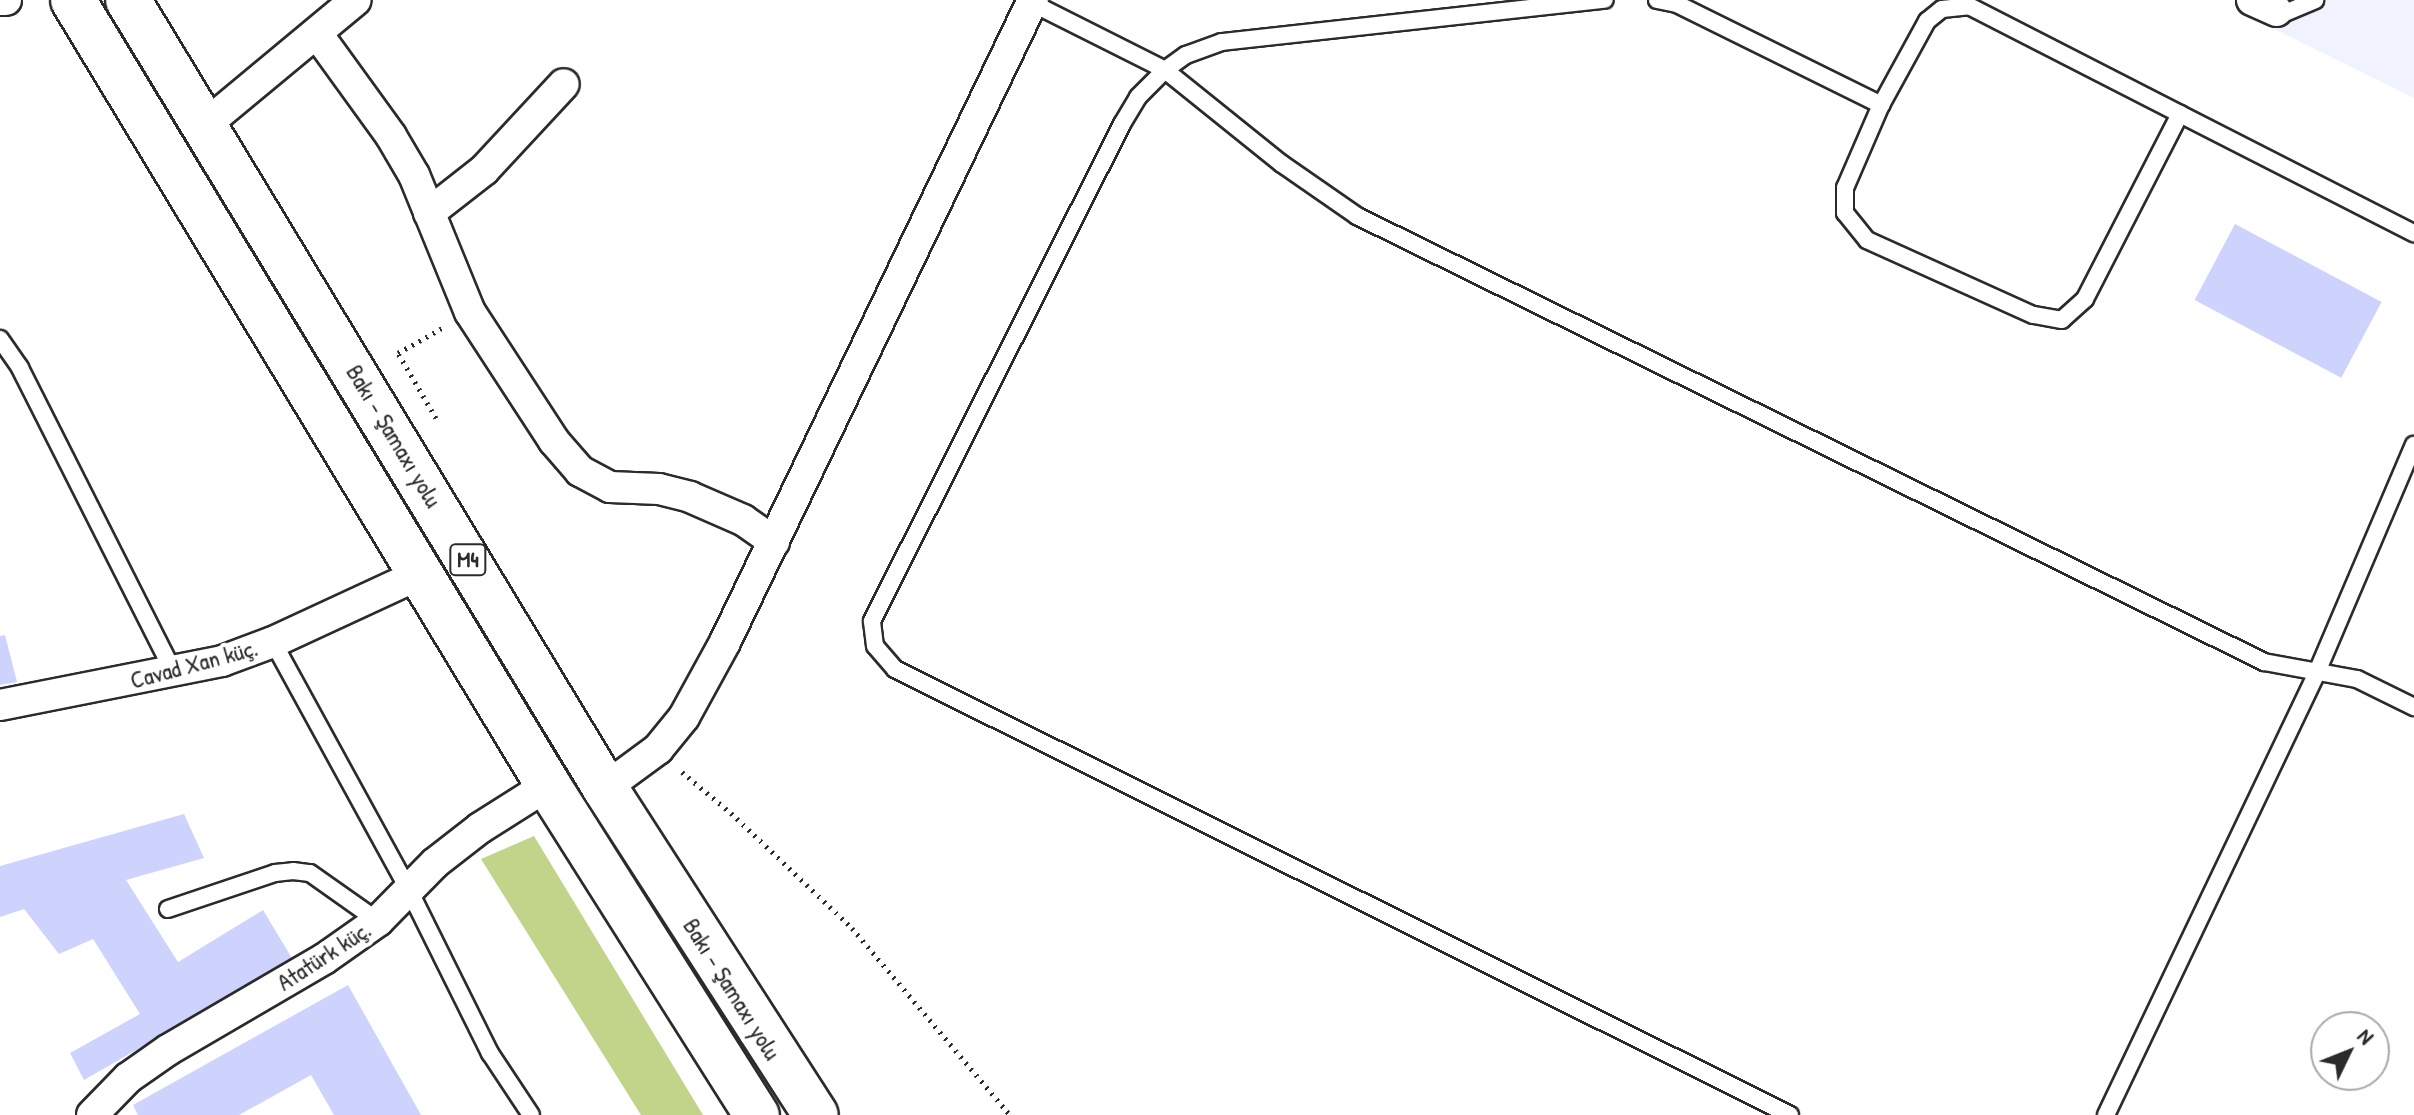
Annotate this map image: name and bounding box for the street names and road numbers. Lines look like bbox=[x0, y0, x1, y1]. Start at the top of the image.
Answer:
street label: Bakı - Şamaxı yolu bbox=[340, 359, 448, 513]
road number: M4 bbox=[448, 542, 488, 578]
street label: Cavad Xan küç. bbox=[127, 633, 261, 695]
street label: Bakı - Şamaxı yolu bbox=[677, 913, 787, 1065]
street label: Atatürk küç. bbox=[272, 915, 376, 997]

